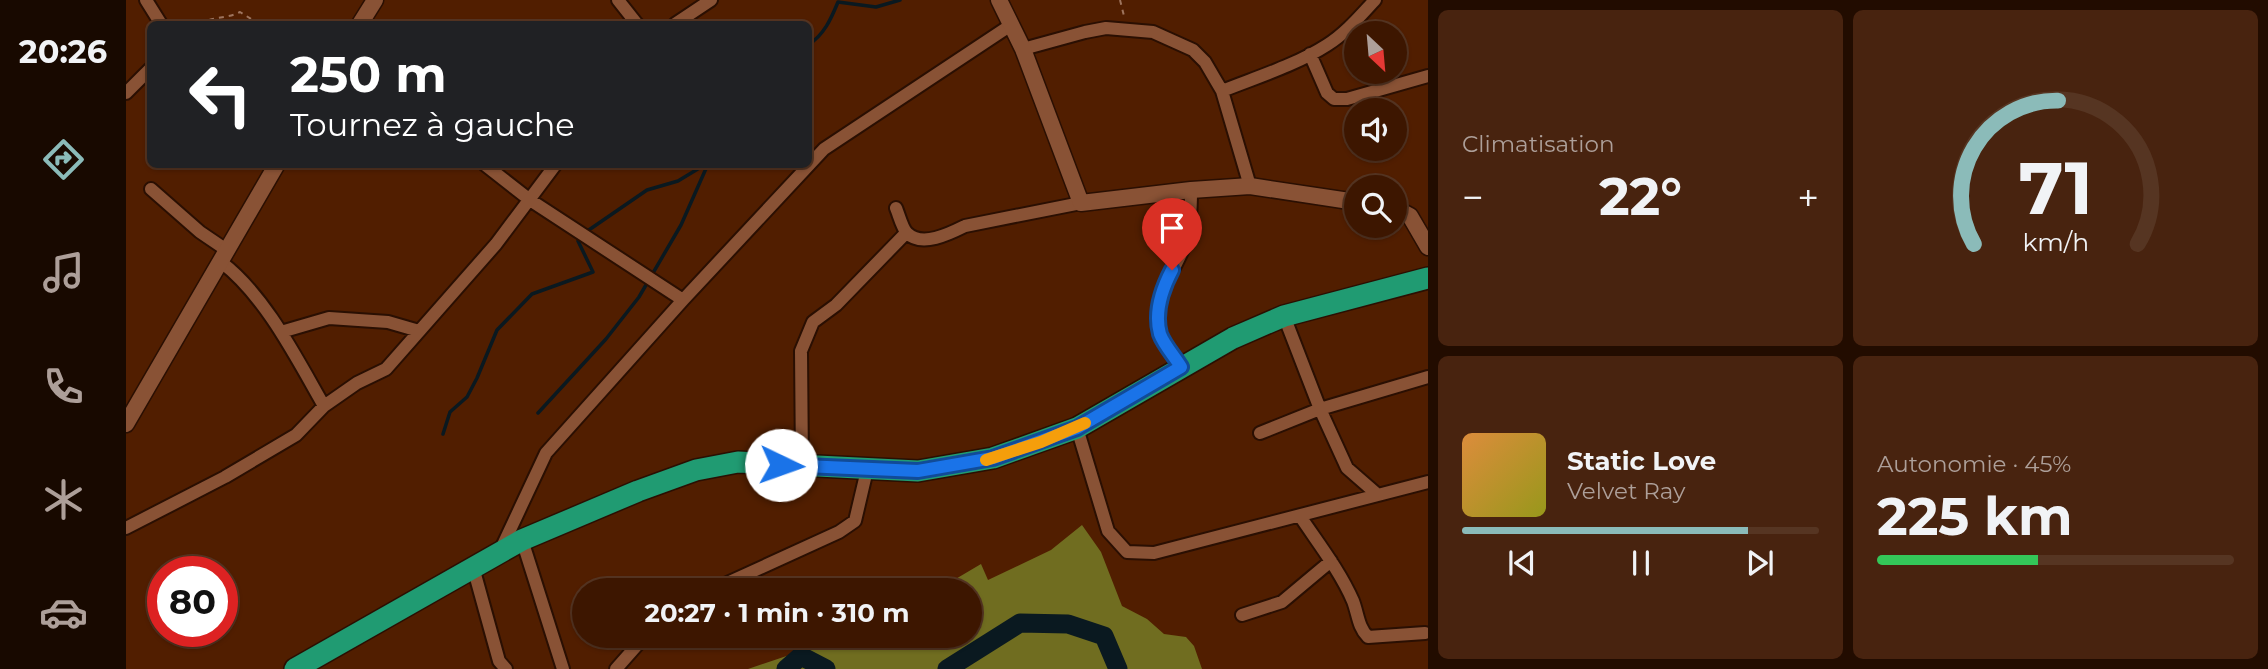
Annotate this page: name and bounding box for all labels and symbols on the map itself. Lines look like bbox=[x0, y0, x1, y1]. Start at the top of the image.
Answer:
north arrow bbox=[1344, 21, 1407, 84]
pin bbox=[1142, 198, 1202, 270]
position arrow bbox=[744, 428, 818, 502]
speed limit sign: 80 bbox=[147, 556, 238, 647]

